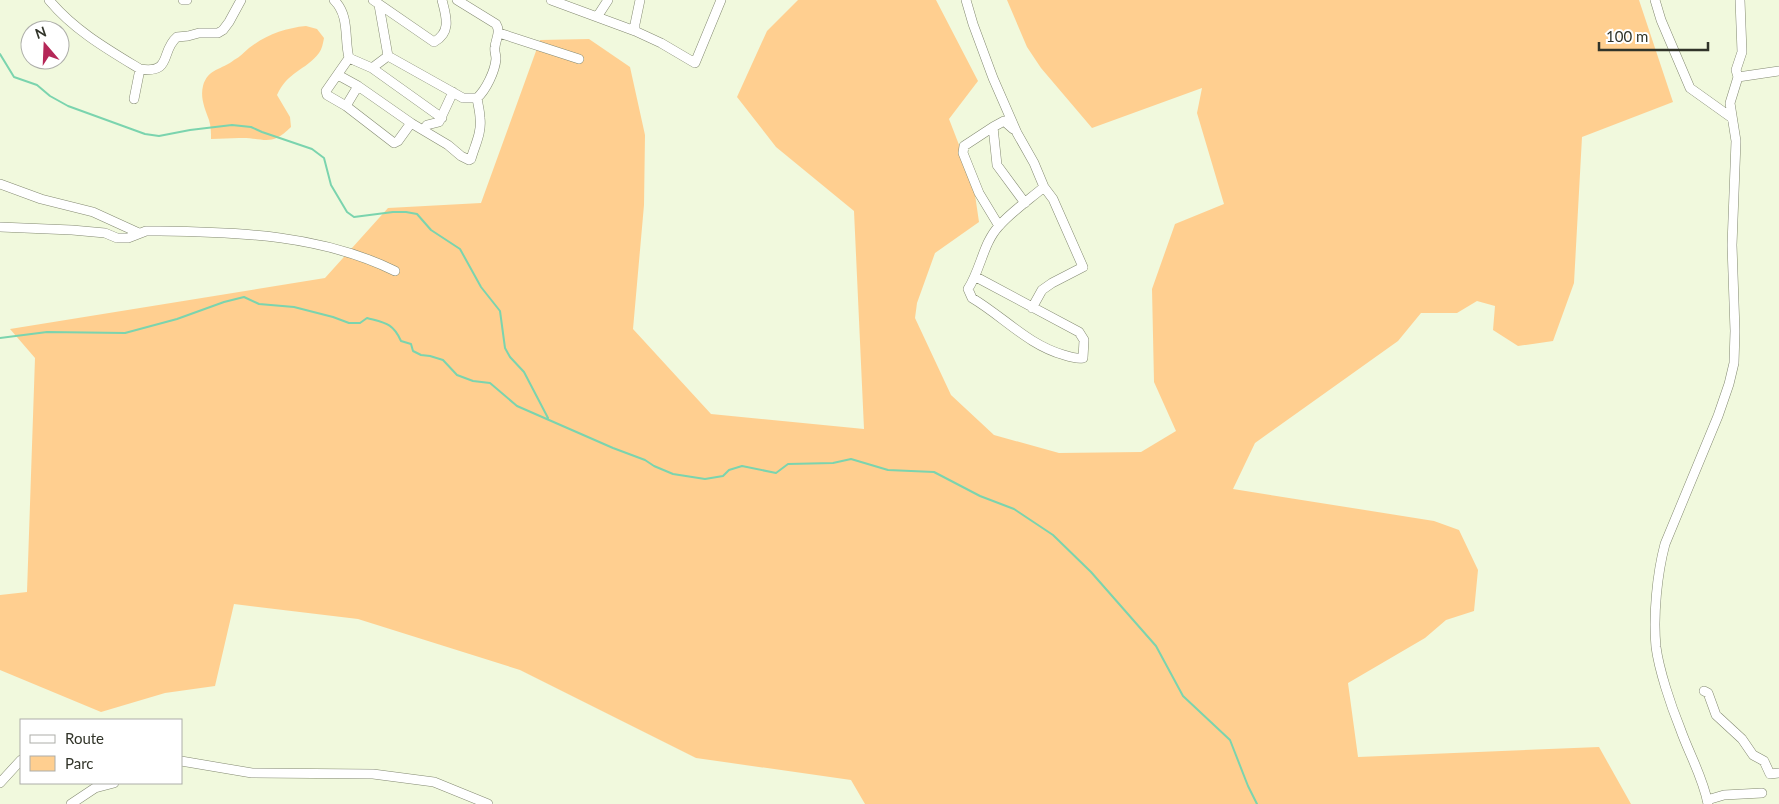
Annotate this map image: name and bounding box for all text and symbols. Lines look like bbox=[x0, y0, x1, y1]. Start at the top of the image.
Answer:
north arrow bbox=[20, 20, 70, 70]
scale bar bbox=[1599, 20, 1708, 52]
text: N bbox=[33, 22, 48, 42]
text: 100 m bbox=[1606, 27, 1648, 45]
legend bbox=[20, 719, 182, 784]
text: Route bbox=[65, 729, 104, 747]
text: Parc bbox=[65, 754, 94, 772]

